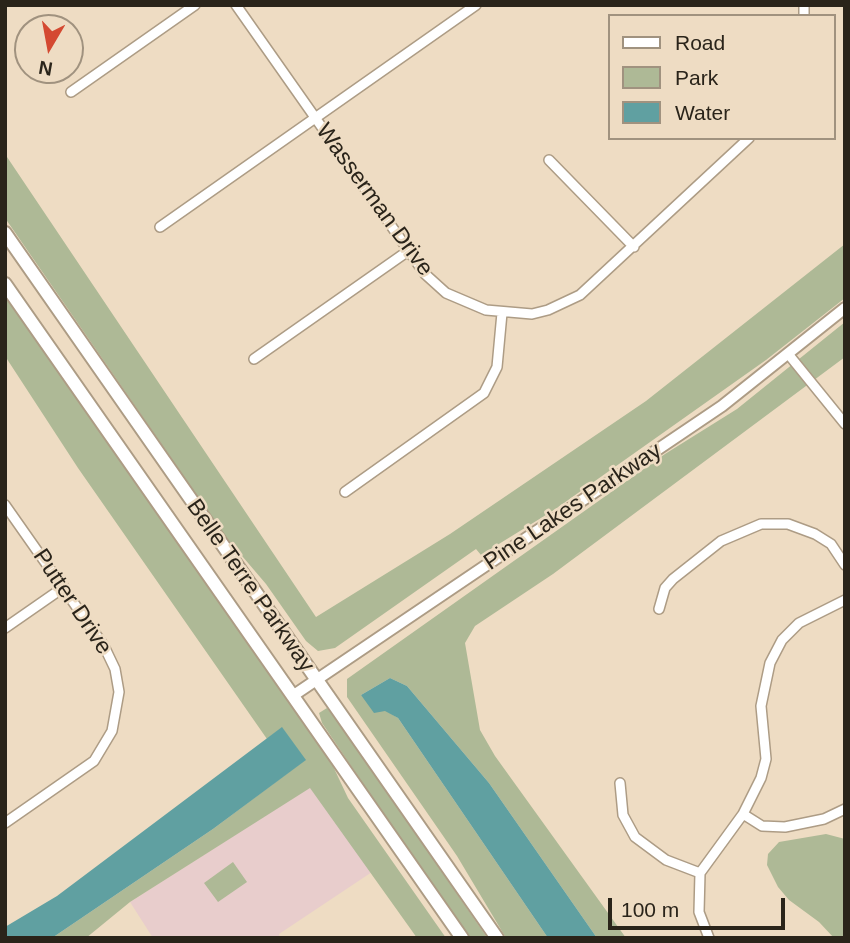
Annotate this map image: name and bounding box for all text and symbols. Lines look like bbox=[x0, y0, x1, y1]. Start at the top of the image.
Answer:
north arrow bbox=[14, 14, 84, 84]
legend bbox=[608, 14, 836, 140]
text: Road bbox=[675, 31, 725, 54]
text: N bbox=[37, 57, 54, 80]
text: Park bbox=[675, 66, 718, 89]
text: Water bbox=[675, 101, 730, 124]
street label: Wasserman Drive bbox=[309, 118, 439, 282]
street label: Pine Lakes Parkway bbox=[479, 437, 667, 577]
street label: Belle Terre Parkway bbox=[180, 494, 320, 678]
street label: Putter Drive bbox=[27, 544, 117, 660]
scale bar bbox=[612, 884, 789, 928]
text: 100 m bbox=[621, 898, 679, 921]

